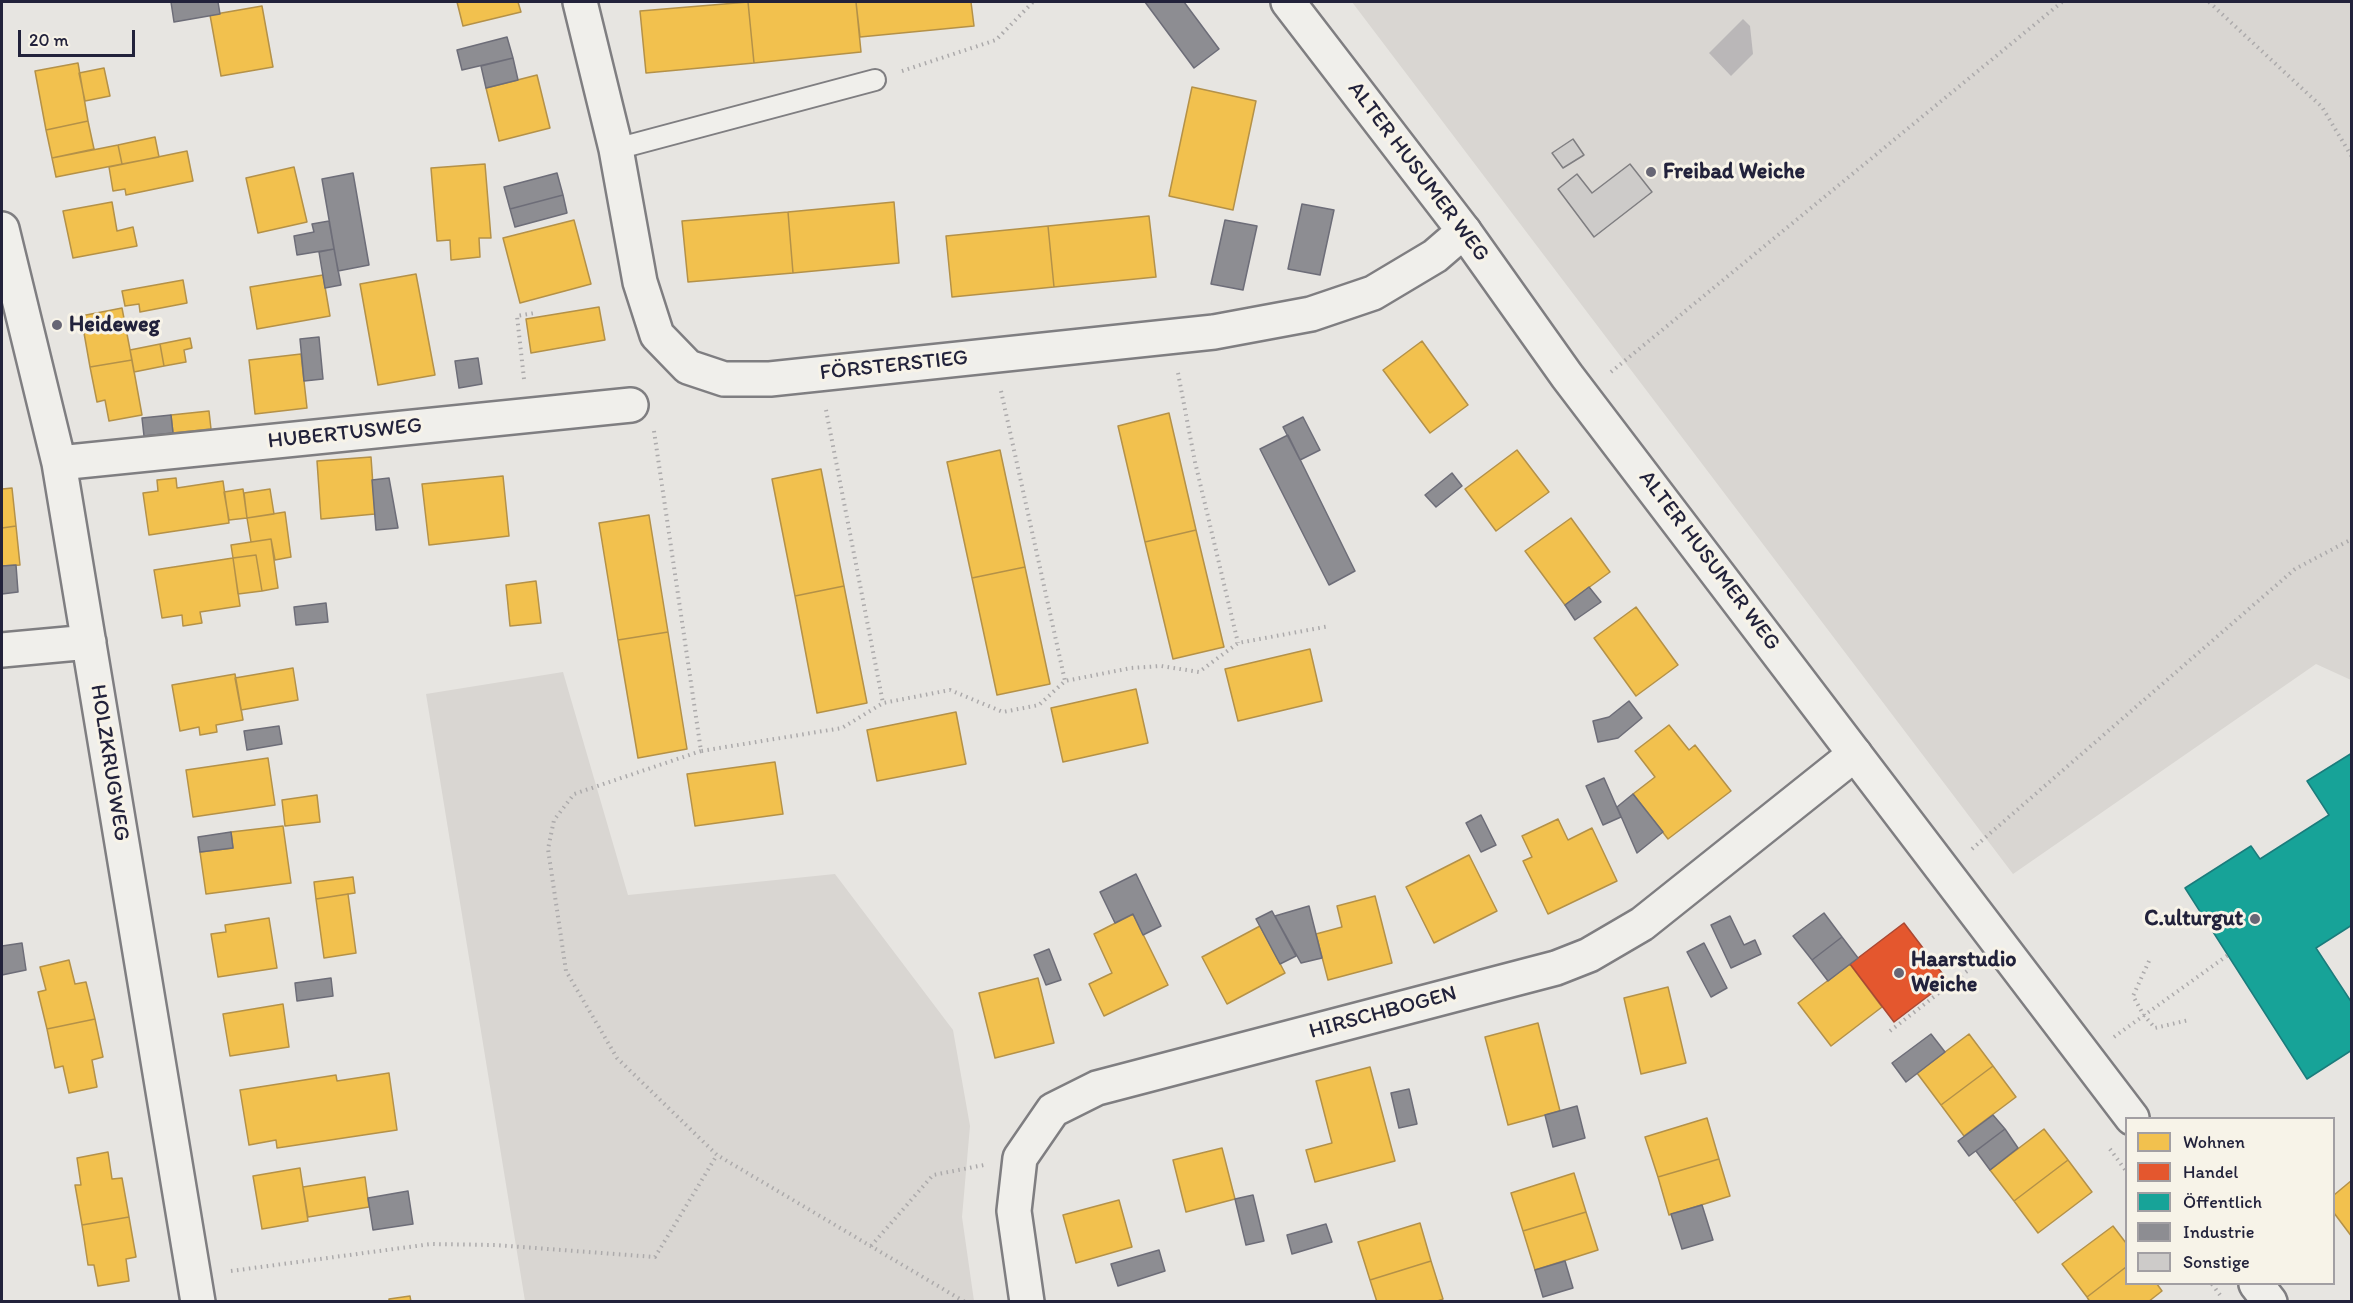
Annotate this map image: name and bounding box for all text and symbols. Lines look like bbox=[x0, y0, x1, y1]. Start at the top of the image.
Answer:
scale bar bbox=[21, 18, 138, 56]
text: 20 m bbox=[29, 29, 69, 51]
street label: ALTER HUSUMER WEG bbox=[1342, 77, 1494, 267]
place label: Freibad Weiche bbox=[1663, 159, 1805, 185]
marker: Freibad Weiche bbox=[1644, 165, 1658, 179]
place label: Heideweg bbox=[69, 312, 160, 338]
marker: Heideweg bbox=[50, 318, 64, 332]
street label: FÖRSTERSTIEG bbox=[819, 345, 969, 387]
street label: HUBERTUSWEG bbox=[267, 413, 423, 455]
street label: ALTER HUSUMER WEG bbox=[1633, 466, 1785, 656]
street label: HOLZKRUGWEG bbox=[84, 683, 134, 843]
place label: C.ulturgut bbox=[2144, 906, 2243, 932]
marker: C.ulturgut bbox=[2248, 912, 2262, 926]
place label: Haarstudio Weiche bbox=[1911, 947, 2016, 998]
marker: Haarstudio Weiche bbox=[1892, 966, 1906, 980]
street label: HIRSCHBOGEN bbox=[1307, 981, 1459, 1045]
legend bbox=[2125, 1117, 2335, 1285]
text: Wohnen bbox=[2183, 1131, 2245, 1153]
text: Handel bbox=[2183, 1161, 2238, 1183]
text: Öffentlich bbox=[2183, 1191, 2262, 1213]
text: Industrie bbox=[2183, 1221, 2254, 1243]
text: Sonstige bbox=[2183, 1251, 2250, 1273]

